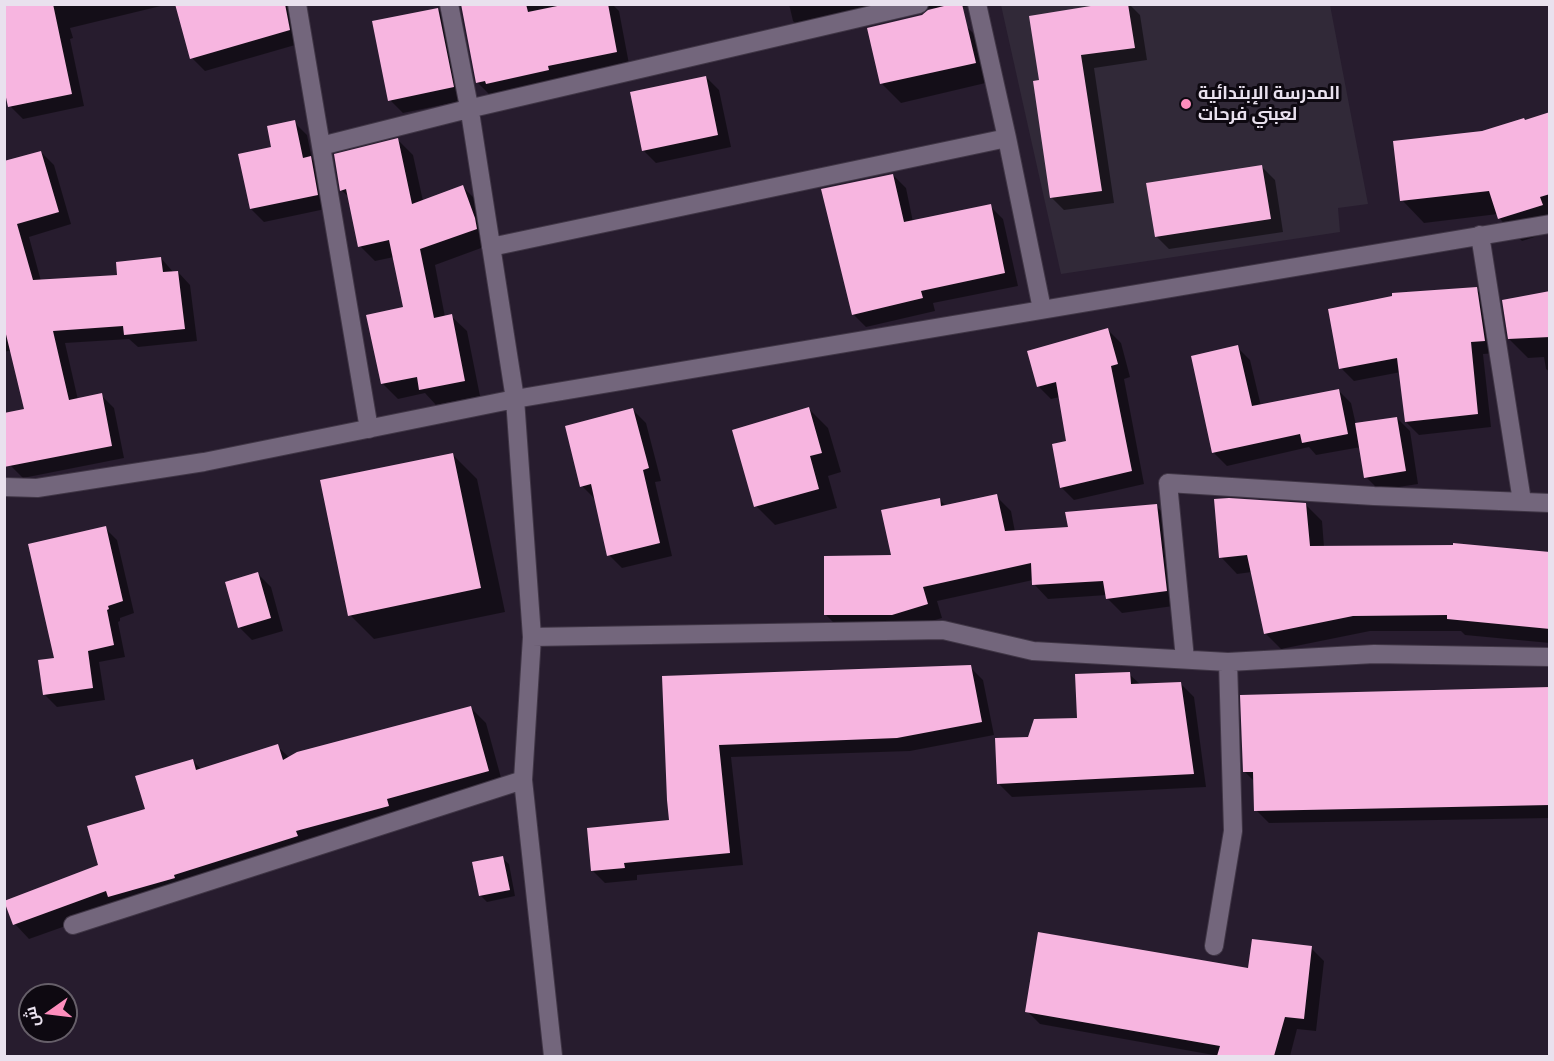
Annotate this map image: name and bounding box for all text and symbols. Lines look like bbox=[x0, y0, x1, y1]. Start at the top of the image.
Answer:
place label: المدرسة الإبتدائية لعبني فرحات bbox=[1198, 83, 1340, 125]
marker: المدرسة الإبتدائية لعبني فرحات bbox=[1179, 97, 1193, 111]
north arrow bbox=[18, 983, 78, 1043]
text: ش bbox=[20, 1005, 44, 1029]

